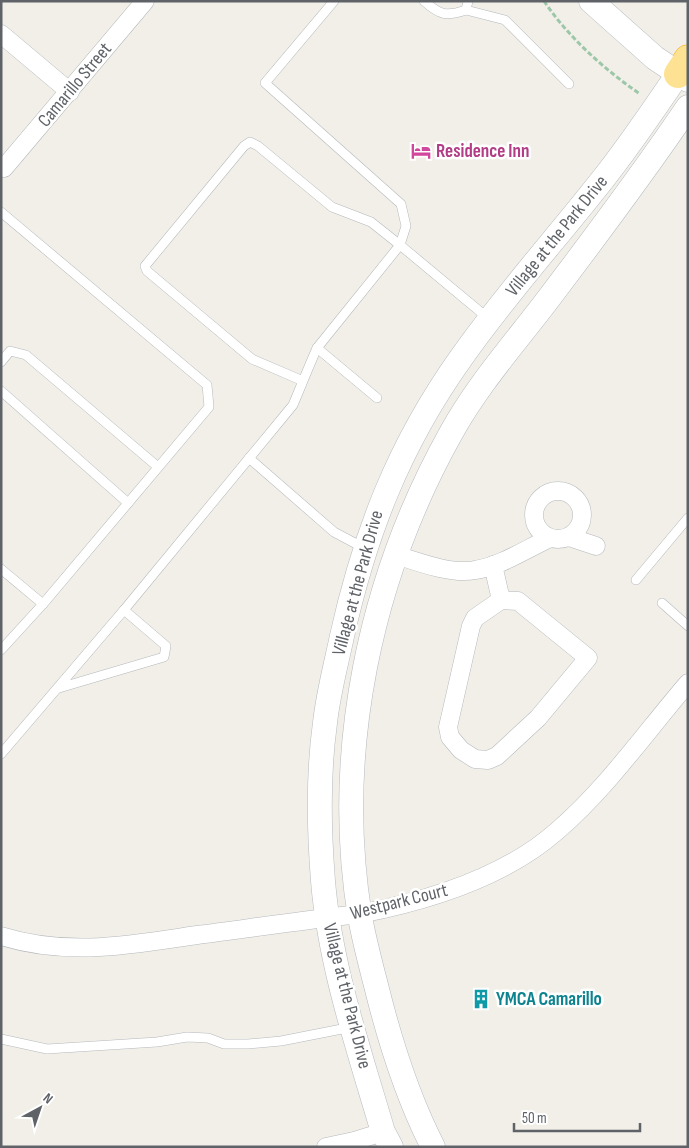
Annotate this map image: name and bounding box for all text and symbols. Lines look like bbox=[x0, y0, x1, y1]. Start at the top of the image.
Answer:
street label: Camarillo Street bbox=[33, 38, 117, 132]
hotel icon: Residence Inn bbox=[410, 140, 432, 162]
place label: Residence Inn bbox=[436, 140, 529, 163]
street label: Village at the Park Drive bbox=[501, 171, 613, 301]
street label: Village at the Park Drive bbox=[328, 508, 388, 658]
street label: Westpark Court bbox=[348, 879, 450, 925]
street label: Village at the Park Drive bbox=[318, 921, 376, 1071]
building icon: YMCA Camarillo bbox=[470, 988, 492, 1010]
place label: YMCA Camarillo bbox=[496, 988, 602, 1011]
north arrow bbox=[15, 1083, 65, 1133]
text: N bbox=[40, 1090, 56, 1107]
scale bar bbox=[514, 1100, 640, 1132]
text: 50 m bbox=[522, 1109, 547, 1128]

